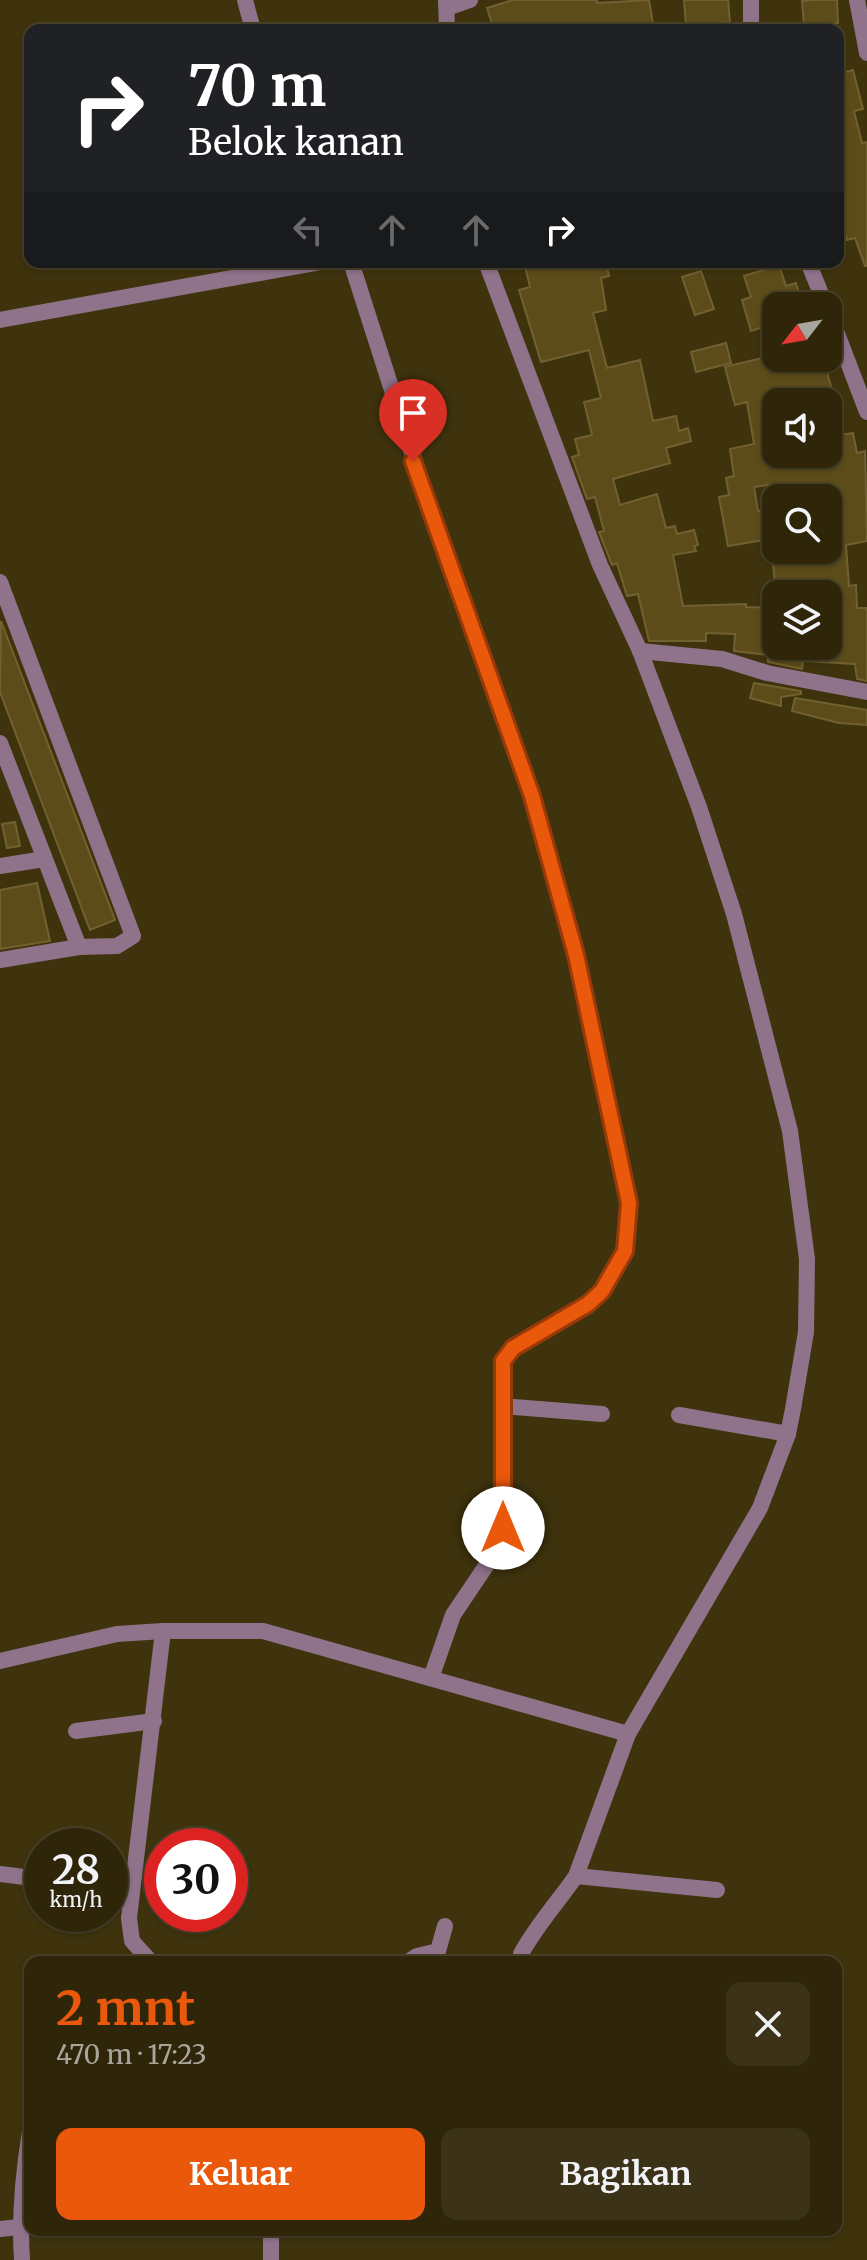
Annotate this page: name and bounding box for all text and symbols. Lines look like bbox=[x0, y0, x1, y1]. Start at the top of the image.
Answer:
text: 70 m bbox=[188, 51, 326, 121]
icon: right bbox=[56, 56, 160, 160]
text: Belok kanan bbox=[188, 120, 404, 165]
icon: left bbox=[286, 208, 330, 252]
icon: ahead bbox=[370, 208, 414, 252]
icon: ahead bbox=[454, 208, 498, 252]
icon: right bbox=[538, 208, 582, 252]
north arrow bbox=[762, 292, 842, 372]
map controls bbox=[762, 292, 842, 660]
pin bbox=[379, 379, 447, 461]
button: sound bbox=[762, 388, 842, 468]
icon: arrive bbox=[391, 391, 435, 435]
button: search bbox=[762, 484, 842, 564]
button: layers bbox=[762, 580, 842, 660]
position arrow bbox=[461, 1486, 545, 1570]
speed limit sign: 30 bbox=[144, 1828, 248, 1932]
text: 28 bbox=[52, 1845, 100, 1895]
text: km/h bbox=[50, 1887, 102, 1912]
text: 2 mnt bbox=[56, 1978, 195, 2038]
button: close bbox=[726, 1982, 810, 2066]
text: 470 m · 17:23 bbox=[56, 2038, 207, 2071]
button: Keluar bbox=[56, 2128, 425, 2220]
button: Bagikan bbox=[441, 2128, 810, 2220]

